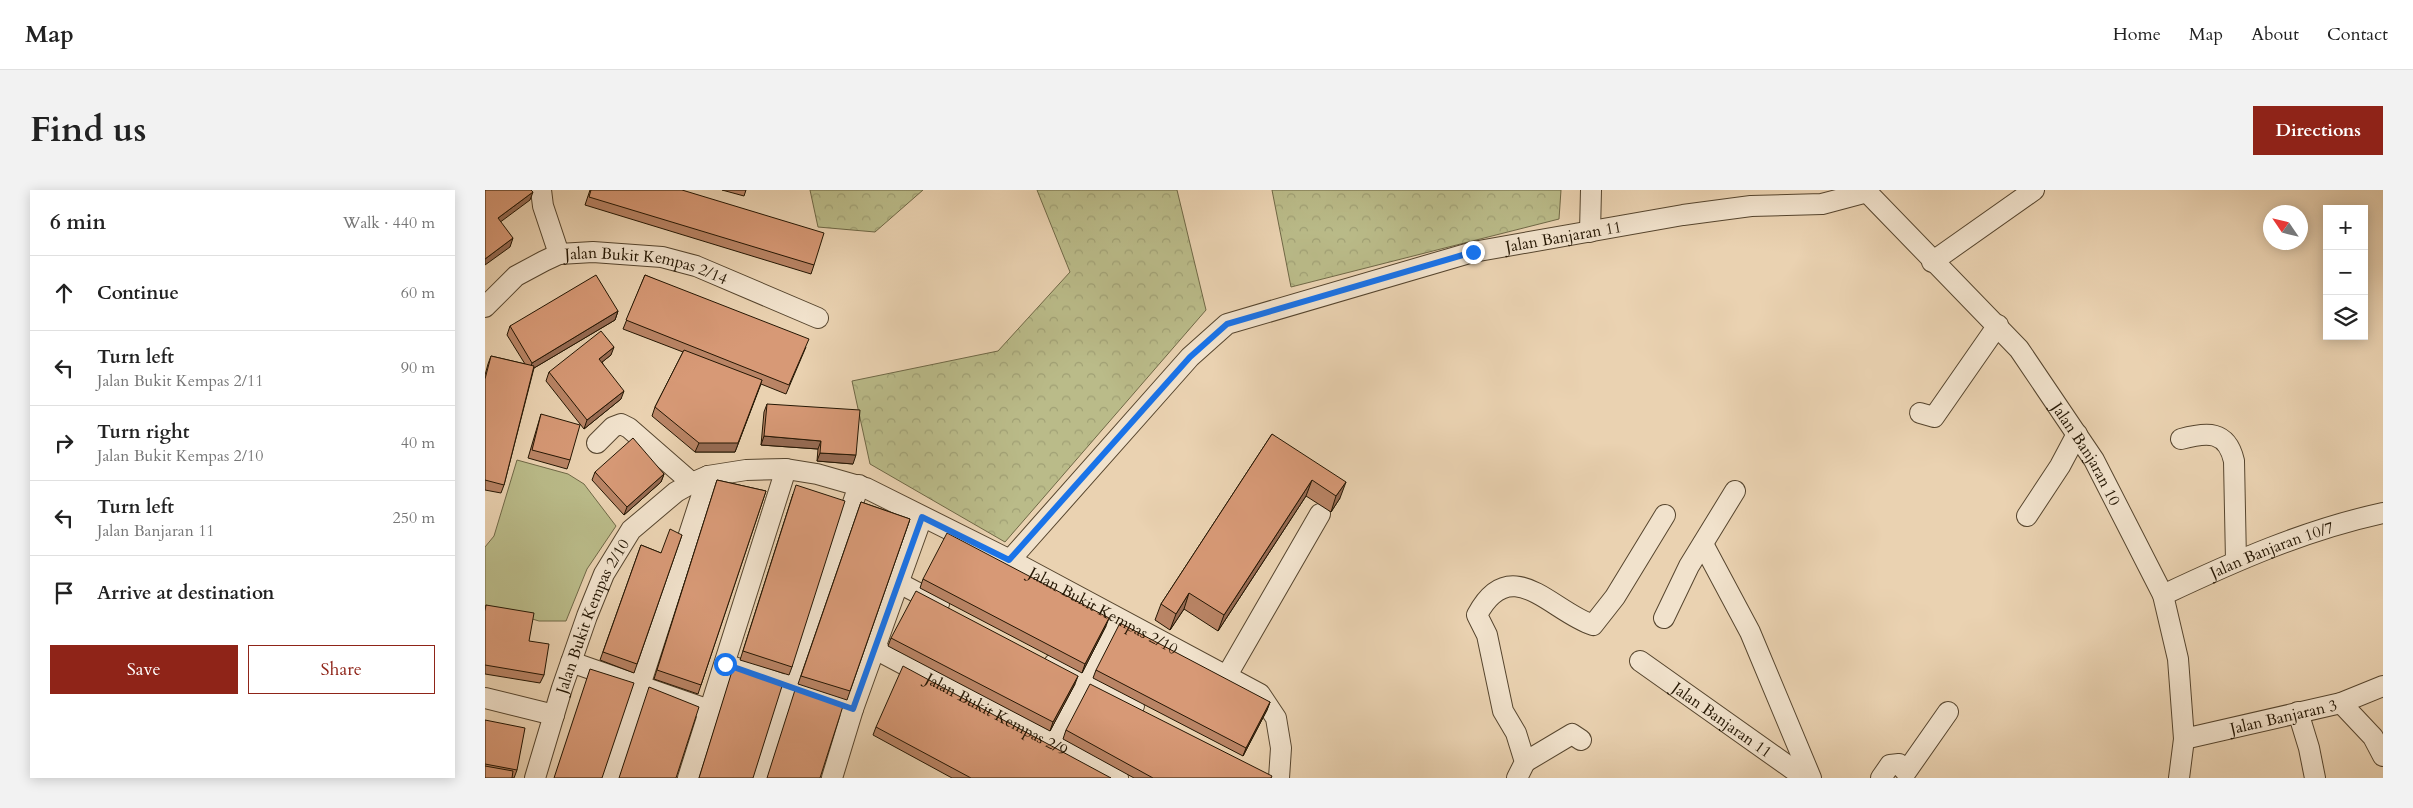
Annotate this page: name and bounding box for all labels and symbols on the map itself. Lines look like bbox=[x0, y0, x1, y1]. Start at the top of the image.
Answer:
north arrow bbox=[2263, 205, 2308, 250]
street label: Jalan Banjaran 11 bbox=[1502, 216, 1623, 258]
route end bbox=[1462, 241, 1485, 264]
street label: Jalan Bukit Kempas 2/14 bbox=[562, 242, 731, 290]
street label: Jalan Banjaran 10 bbox=[2045, 396, 2125, 510]
street label: Jalan Banjaran 10/7 bbox=[2205, 516, 2336, 585]
street label: Jalan Bukit Kempas 2/10 bbox=[550, 535, 635, 698]
street label: Jalan Bukit Kempas 2/10 bbox=[1023, 561, 1182, 660]
route start bbox=[714, 653, 737, 676]
street label: Jalan Bukit Kempas 2/9 bbox=[920, 667, 1071, 761]
street label: Jalan Banjaran 11 bbox=[1666, 676, 1776, 763]
street label: Jalan Banjaran 3 bbox=[2226, 694, 2339, 741]

